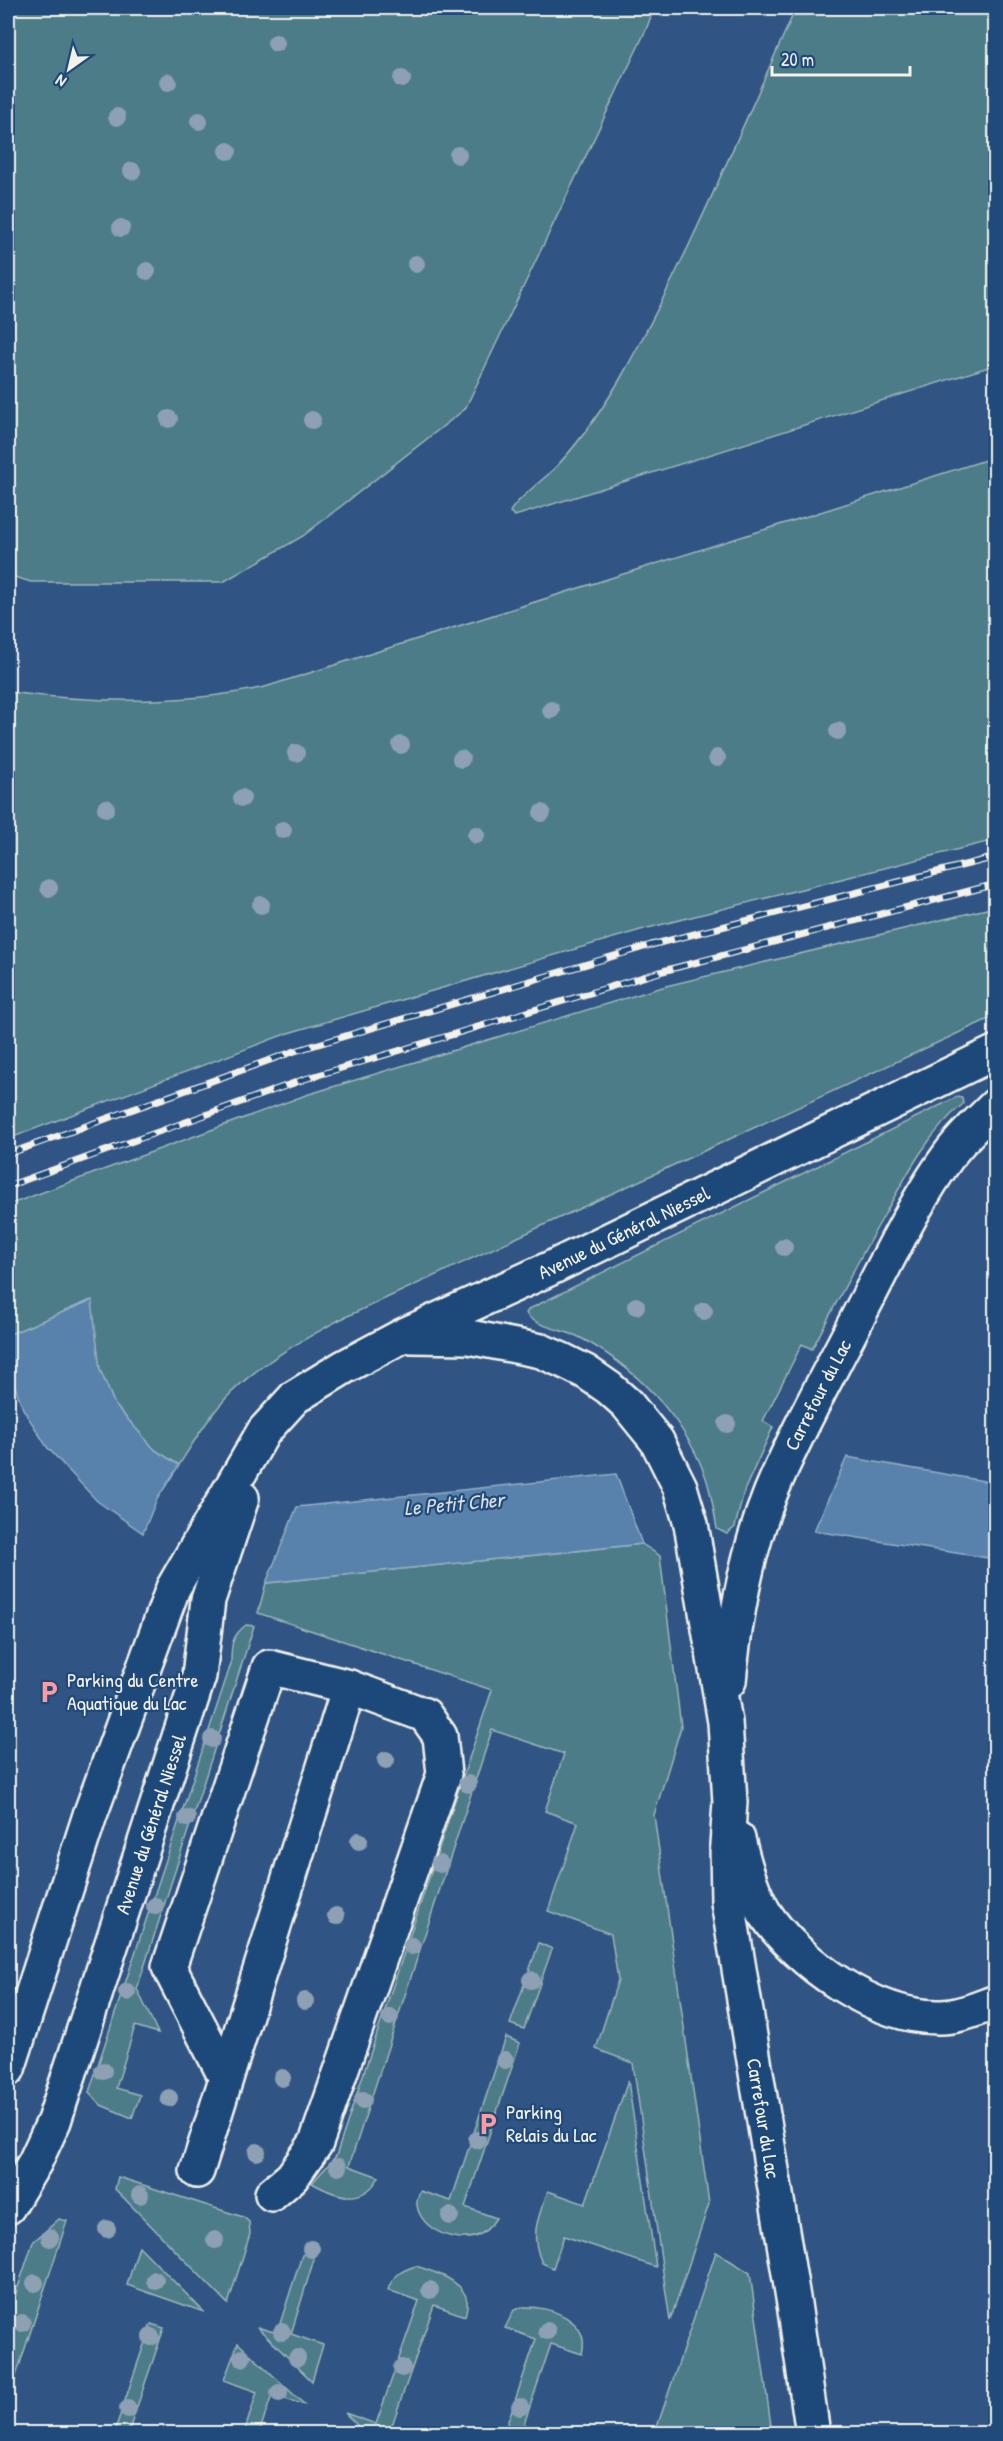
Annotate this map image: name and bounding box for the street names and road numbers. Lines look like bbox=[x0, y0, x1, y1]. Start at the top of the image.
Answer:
street label: Avenue du Général Niessel bbox=[533, 1179, 714, 1285]
street label: Carrefour du Lac bbox=[778, 1334, 857, 1455]
street label: Avenue du Général Niessel bbox=[108, 1730, 192, 1917]
street label: Carrefour du Lac bbox=[741, 2056, 787, 2180]

